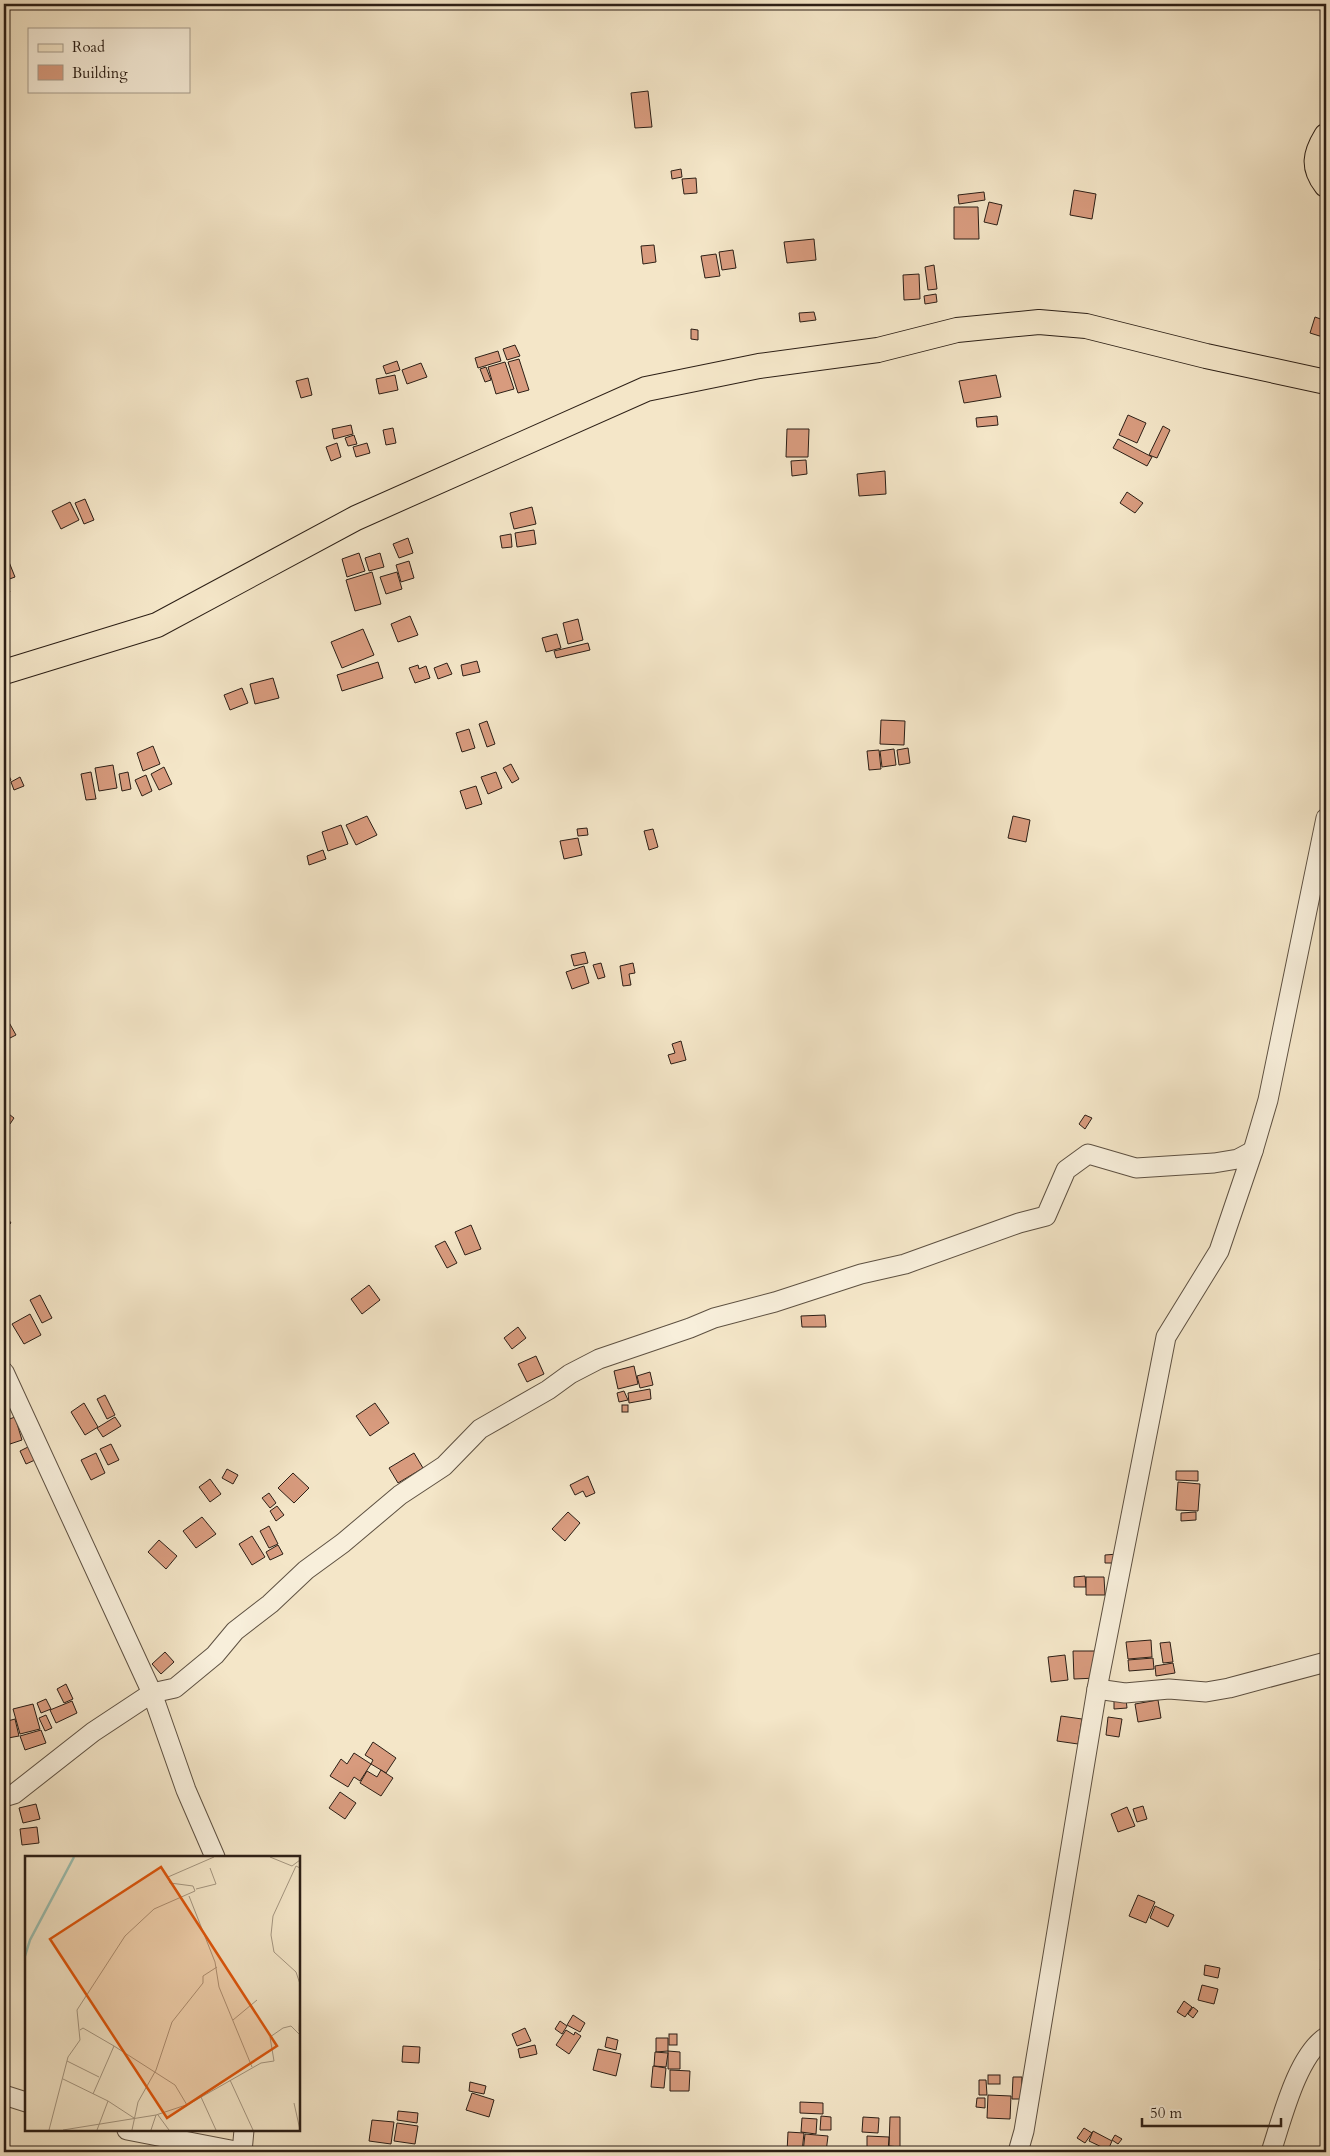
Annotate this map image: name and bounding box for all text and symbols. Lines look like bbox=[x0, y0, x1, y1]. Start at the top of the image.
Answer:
legend bbox=[28, 28, 190, 92]
text: Road bbox=[72, 37, 105, 57]
text: Building bbox=[72, 63, 128, 83]
inset map bbox=[25, 1856, 300, 2131]
scale bar bbox=[1142, 2096, 1281, 2128]
text: 50 m bbox=[1150, 2103, 1182, 2123]

